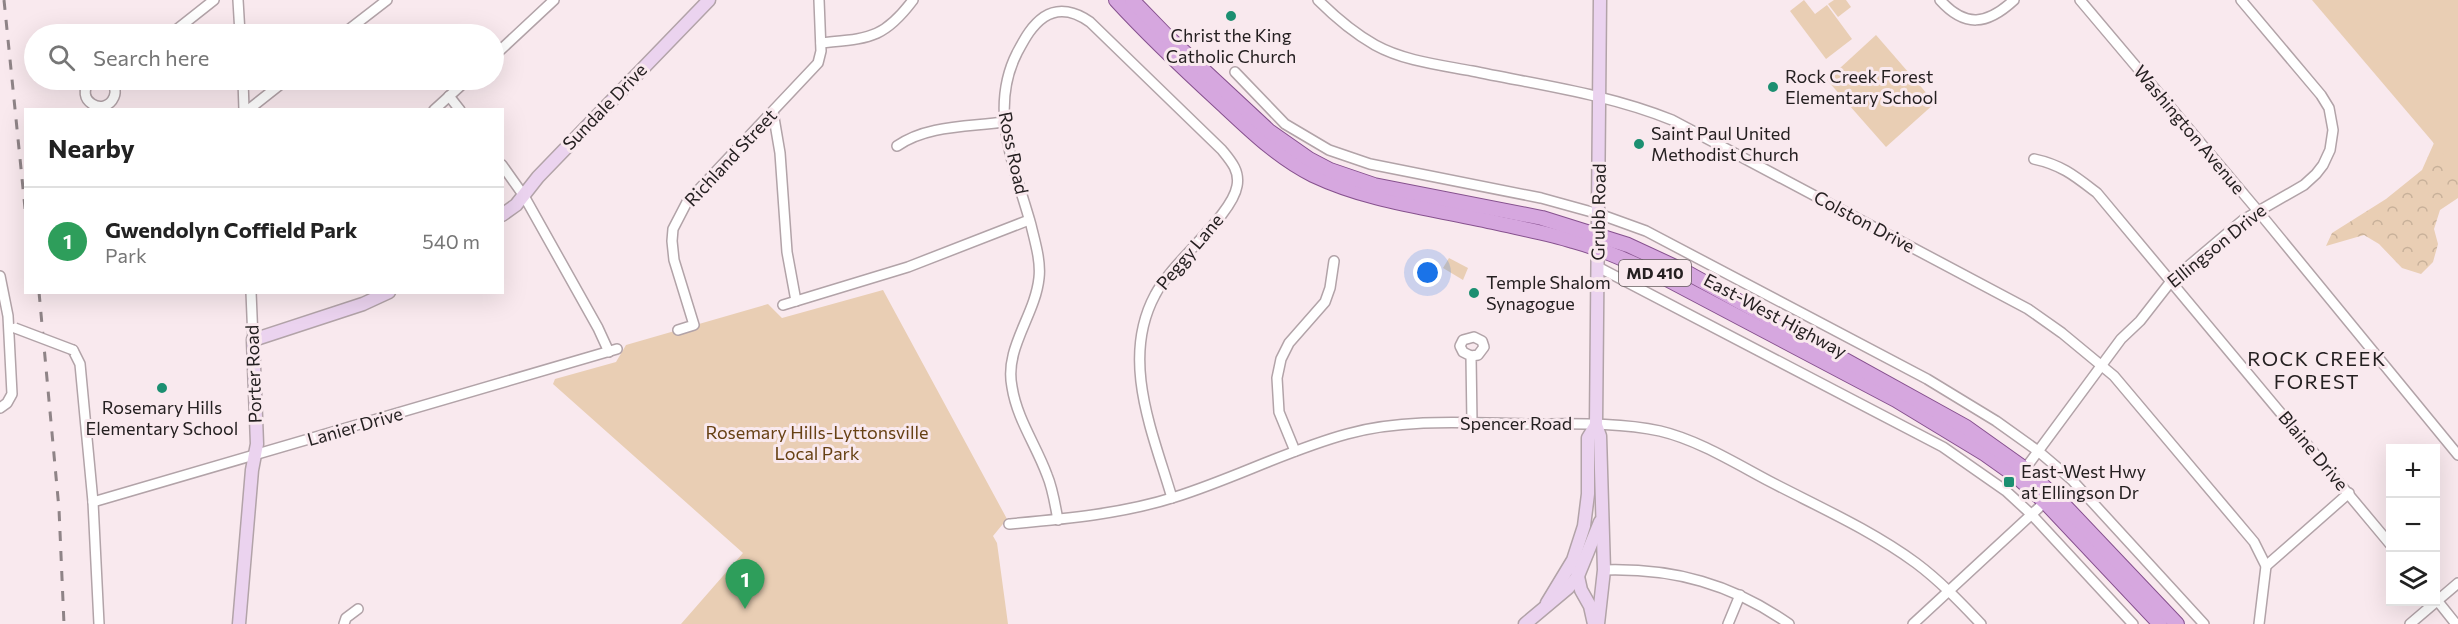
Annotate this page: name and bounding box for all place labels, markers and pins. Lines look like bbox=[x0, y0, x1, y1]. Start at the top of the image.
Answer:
marker: Christ the King Catholic Church bbox=[1224, 9, 1238, 23]
place label: Christ the King Catholic Church bbox=[1166, 24, 1296, 67]
place label: Rock Creek Forest Elementary School bbox=[1785, 65, 1938, 108]
marker: Rock Creek Forest Elementary School bbox=[1766, 80, 1780, 94]
place label: Saint Paul United Methodist Church bbox=[1651, 122, 1799, 165]
marker: Saint Paul United Methodist Church bbox=[1632, 137, 1646, 151]
place label: Temple Shalom Synagogue bbox=[1486, 271, 1611, 314]
marker: Temple Shalom Synagogue bbox=[1467, 286, 1481, 300]
marker: Rosemary Hills Elementary School bbox=[155, 381, 169, 395]
place label: Rosemary Hills Elementary School bbox=[86, 396, 238, 439]
place label: East-West Hwy at Ellingson Dr bbox=[2021, 460, 2146, 503]
marker: East-West Hwy at Ellingson Dr bbox=[2002, 475, 2016, 489]
pin: 1 bbox=[726, 560, 764, 609]

